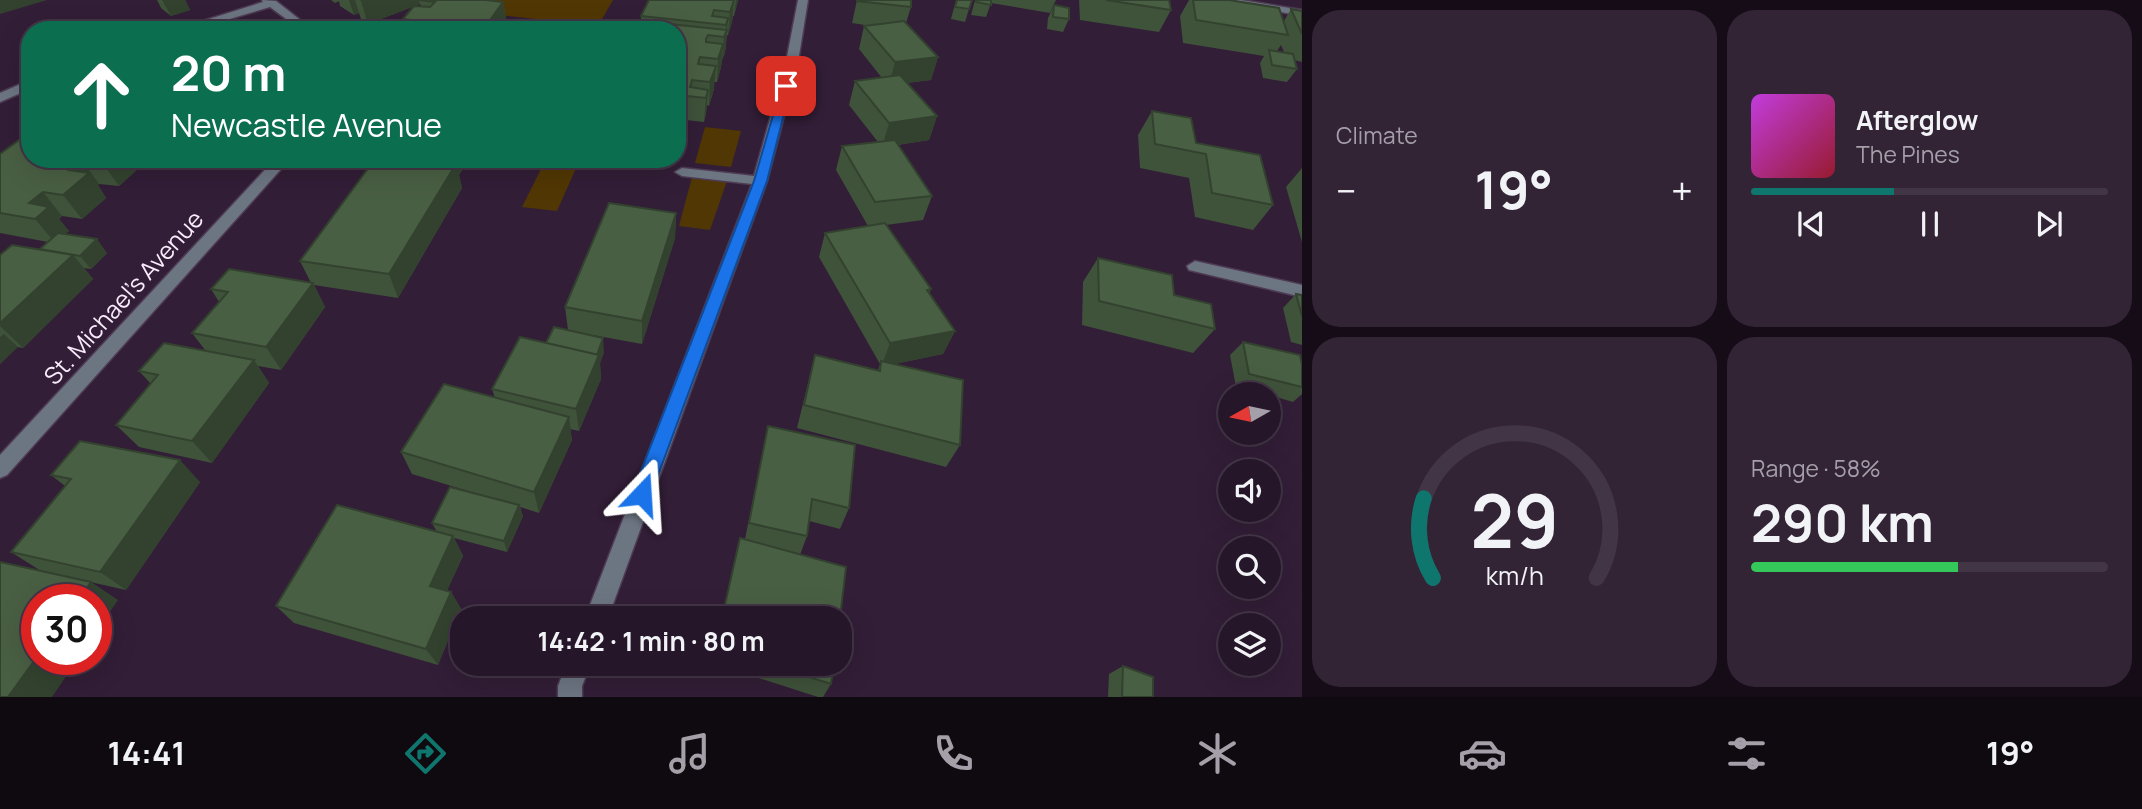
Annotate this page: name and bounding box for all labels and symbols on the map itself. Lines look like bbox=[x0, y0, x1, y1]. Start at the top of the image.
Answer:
pin bbox=[756, 56, 816, 116]
street label: St. Michael's Avenue bbox=[36, 203, 210, 391]
north arrow bbox=[1218, 382, 1281, 444]
position arrow bbox=[605, 457, 679, 531]
speed limit sign: 30 bbox=[21, 584, 112, 675]

